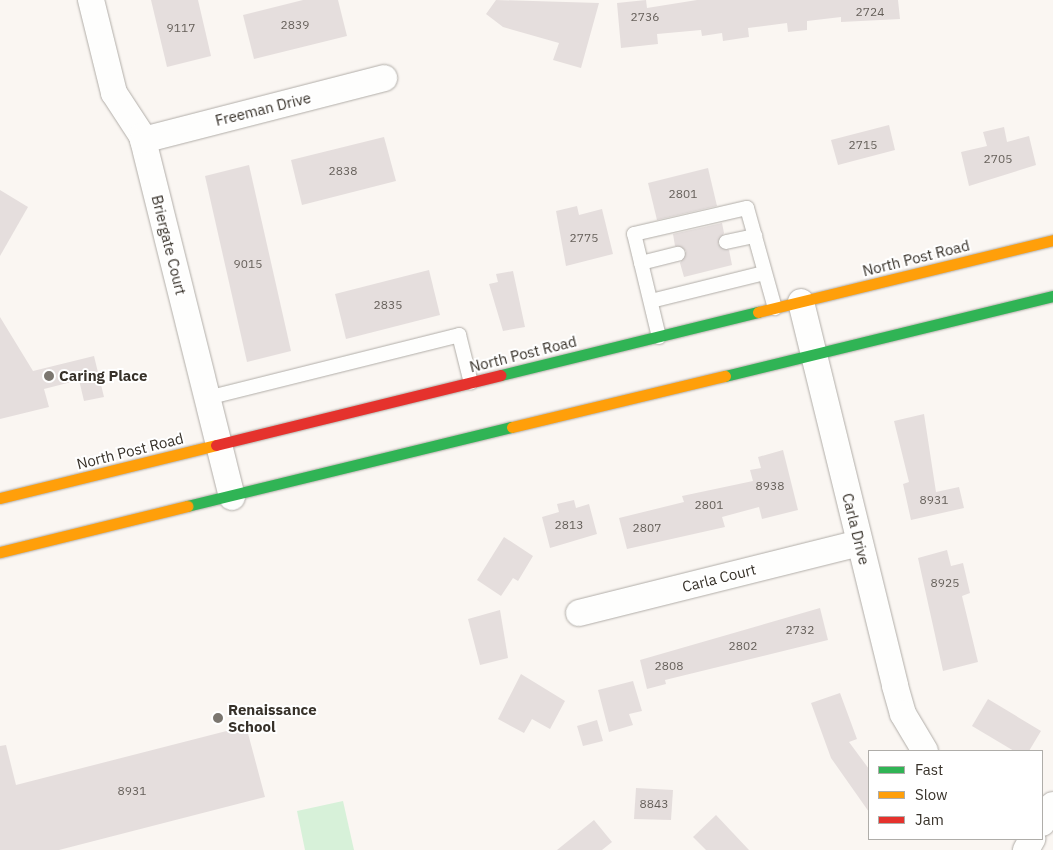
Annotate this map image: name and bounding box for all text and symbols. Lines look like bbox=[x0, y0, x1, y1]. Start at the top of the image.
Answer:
house number: 2724 bbox=[856, 5, 884, 19]
house number: 2736 bbox=[631, 10, 659, 24]
house number: 2839 bbox=[281, 18, 309, 32]
house number: 9117 bbox=[167, 21, 195, 35]
street label: Freeman Drive bbox=[213, 88, 313, 130]
house number: 2715 bbox=[849, 138, 877, 152]
house number: 2705 bbox=[984, 152, 1012, 166]
house number: 2838 bbox=[329, 164, 357, 178]
house number: 2801 bbox=[669, 187, 697, 201]
street label: Briergate Court bbox=[148, 193, 190, 297]
house number: 2775 bbox=[570, 231, 598, 245]
street label: North Post Road bbox=[861, 236, 971, 280]
house number: 9015 bbox=[234, 257, 262, 271]
house number: 2835 bbox=[374, 298, 402, 312]
street label: North Post Road bbox=[468, 332, 578, 376]
place label: Caring Place bbox=[59, 367, 147, 385]
marker: Caring Place bbox=[43, 370, 55, 382]
street label: North Post Road bbox=[75, 429, 185, 473]
house number: 8938 bbox=[756, 479, 784, 493]
street label: Carla Drive bbox=[838, 491, 874, 567]
house number: 8931 bbox=[920, 493, 948, 507]
house number: 2801 bbox=[695, 498, 723, 512]
house number: 2813 bbox=[555, 518, 583, 532]
house number: 2807 bbox=[633, 521, 661, 535]
street label: Carla Court bbox=[680, 560, 758, 596]
house number: 8925 bbox=[931, 576, 959, 590]
house number: 2732 bbox=[786, 623, 814, 637]
house number: 2802 bbox=[729, 639, 757, 653]
house number: 2808 bbox=[655, 659, 683, 673]
place label: Renaissance School bbox=[228, 700, 317, 735]
marker: Renaissance School bbox=[212, 712, 224, 724]
legend bbox=[868, 750, 1043, 840]
text: Fast bbox=[915, 760, 943, 779]
house number: 8931 bbox=[118, 784, 146, 798]
text: Slow bbox=[915, 785, 948, 804]
house number: 8843 bbox=[640, 797, 668, 811]
text: Jam bbox=[915, 810, 944, 829]

